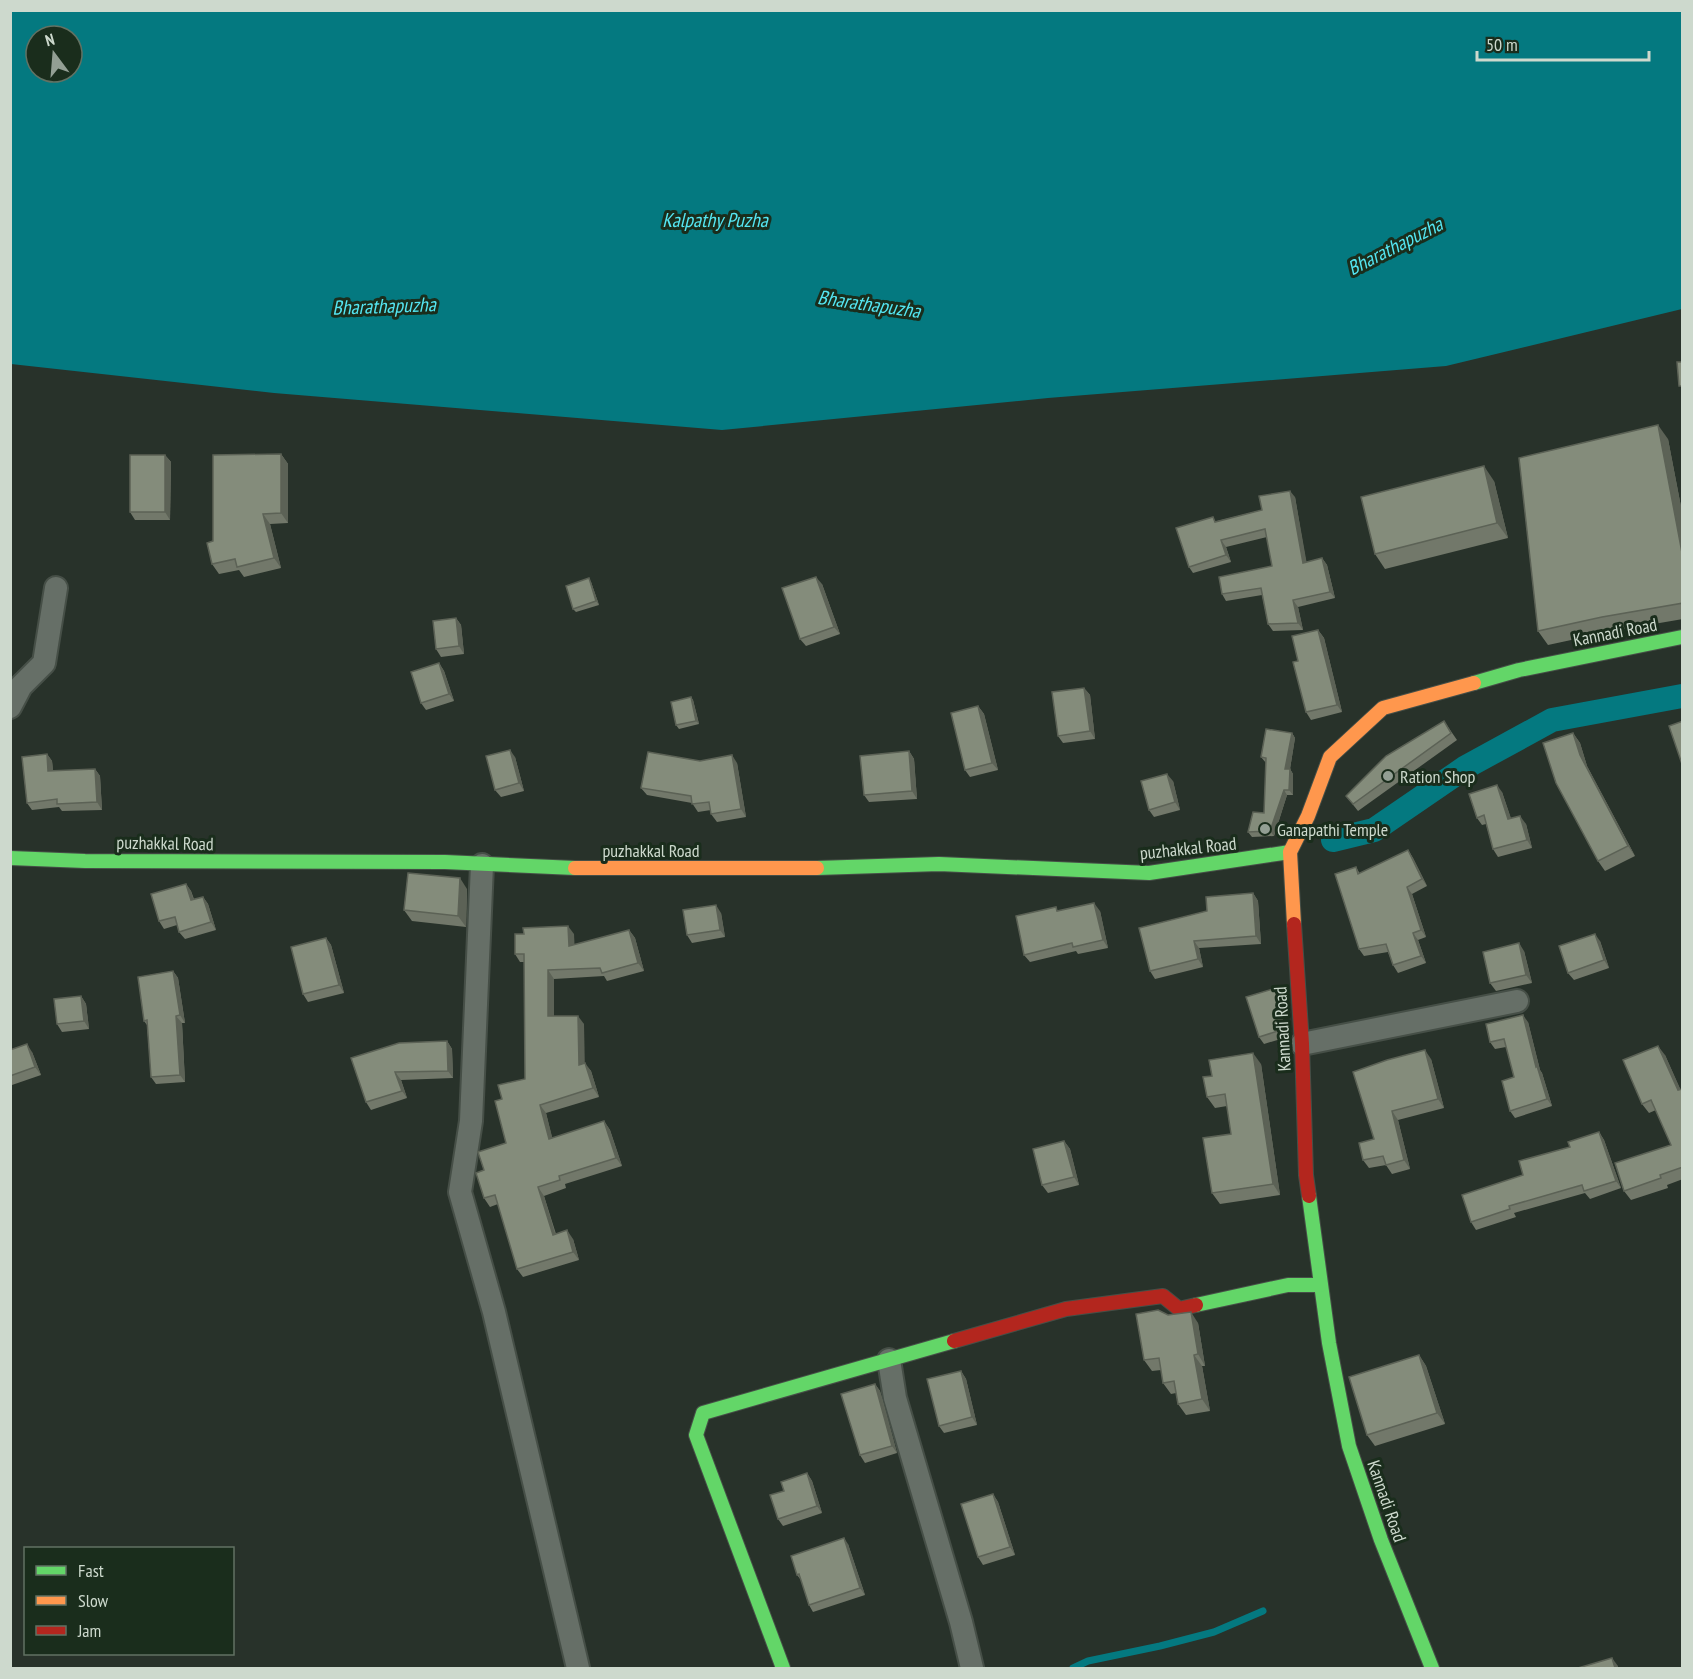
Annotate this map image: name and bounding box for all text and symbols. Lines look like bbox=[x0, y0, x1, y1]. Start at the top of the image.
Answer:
north arrow bbox=[24, 24, 84, 84]
scale bar bbox=[1477, 24, 1650, 62]
text: N bbox=[43, 29, 57, 50]
text: 50 m bbox=[1486, 33, 1518, 56]
water label: Kalpathy Puzha bbox=[662, 207, 769, 233]
water label: Bharathapuzha bbox=[1343, 210, 1448, 281]
water label: Bharathapuzha bbox=[816, 284, 923, 324]
water label: Bharathapuzha bbox=[332, 291, 437, 321]
street label: Kannadi Road bbox=[1571, 613, 1659, 651]
place label: Ration Shop bbox=[1400, 765, 1476, 788]
marker: Ration Shop bbox=[1381, 769, 1395, 783]
place label: Ganapathi Temple bbox=[1277, 818, 1388, 841]
marker: Ganapathi Temple bbox=[1258, 822, 1272, 836]
street label: puzhakkal Road bbox=[116, 831, 214, 855]
street label: puzhakkal Road bbox=[1138, 831, 1238, 865]
street label: puzhakkal Road bbox=[602, 839, 700, 862]
street label: Kannadi Road bbox=[1268, 986, 1296, 1072]
street label: Kannadi Road bbox=[1362, 1457, 1412, 1545]
legend bbox=[24, 1547, 234, 1655]
text: Fast bbox=[78, 1559, 104, 1582]
text: Slow bbox=[78, 1589, 109, 1612]
text: Jam bbox=[77, 1619, 101, 1642]

